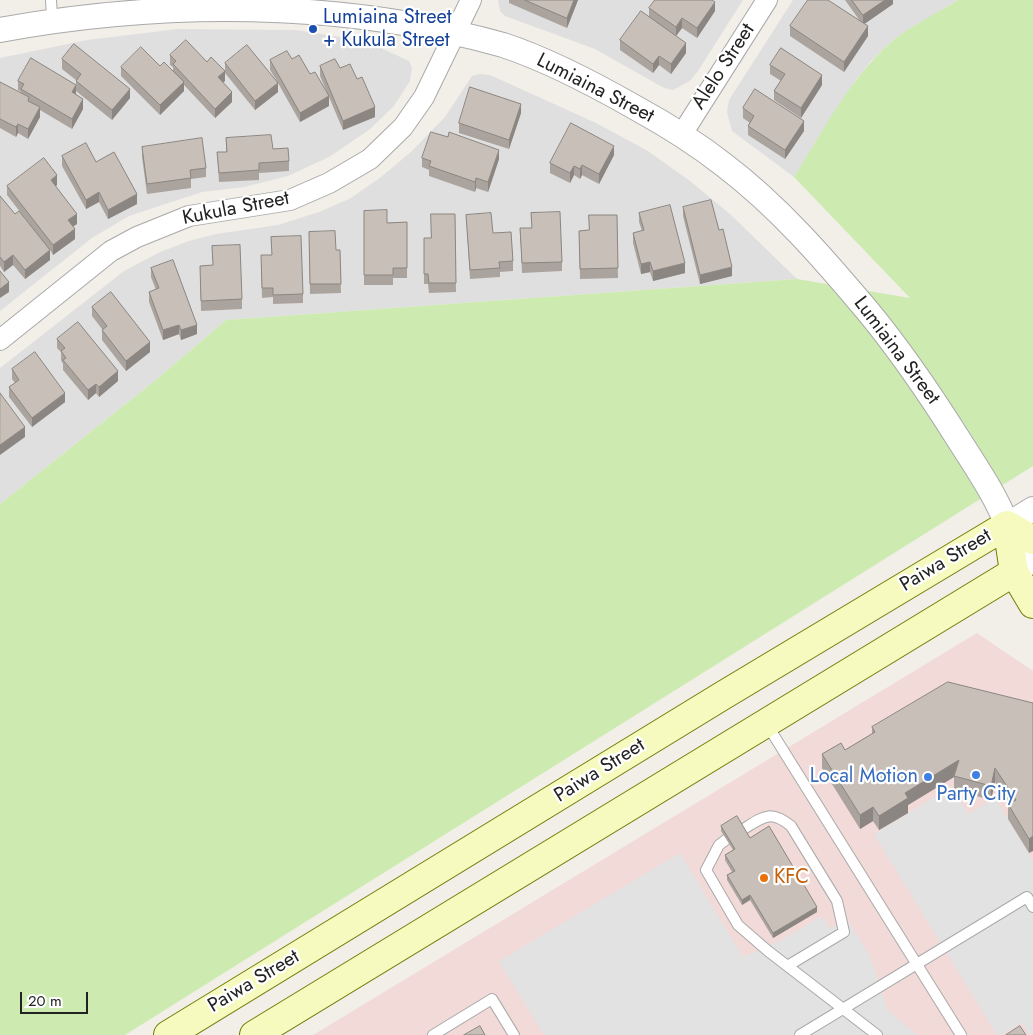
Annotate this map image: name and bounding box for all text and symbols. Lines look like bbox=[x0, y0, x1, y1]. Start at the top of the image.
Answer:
place label: Lumiaina Street + Kukula Street bbox=[323, 6, 452, 53]
street label: Alelo Street bbox=[687, 20, 761, 114]
marker: Lumiaina Street + Kukula Street bbox=[307, 23, 319, 35]
street label: Lumiaina Street bbox=[532, 49, 658, 129]
street label: Kukula Street bbox=[181, 187, 291, 231]
street label: Lumiaina Street bbox=[848, 292, 944, 410]
street label: Paiwa Street bbox=[896, 524, 996, 598]
street label: Paiwa Street bbox=[550, 734, 650, 808]
place label: Local Motion bbox=[810, 765, 918, 789]
marker: Party City bbox=[970, 769, 982, 781]
marker: Local Motion bbox=[922, 771, 934, 783]
place label: Party City bbox=[937, 783, 1015, 807]
place label: KFC bbox=[774, 866, 809, 890]
marker: KFC bbox=[758, 872, 770, 884]
street label: Paiwa Street bbox=[204, 945, 304, 1019]
scale bar bbox=[22, 982, 90, 1014]
text: 20 m bbox=[28, 990, 62, 1012]

